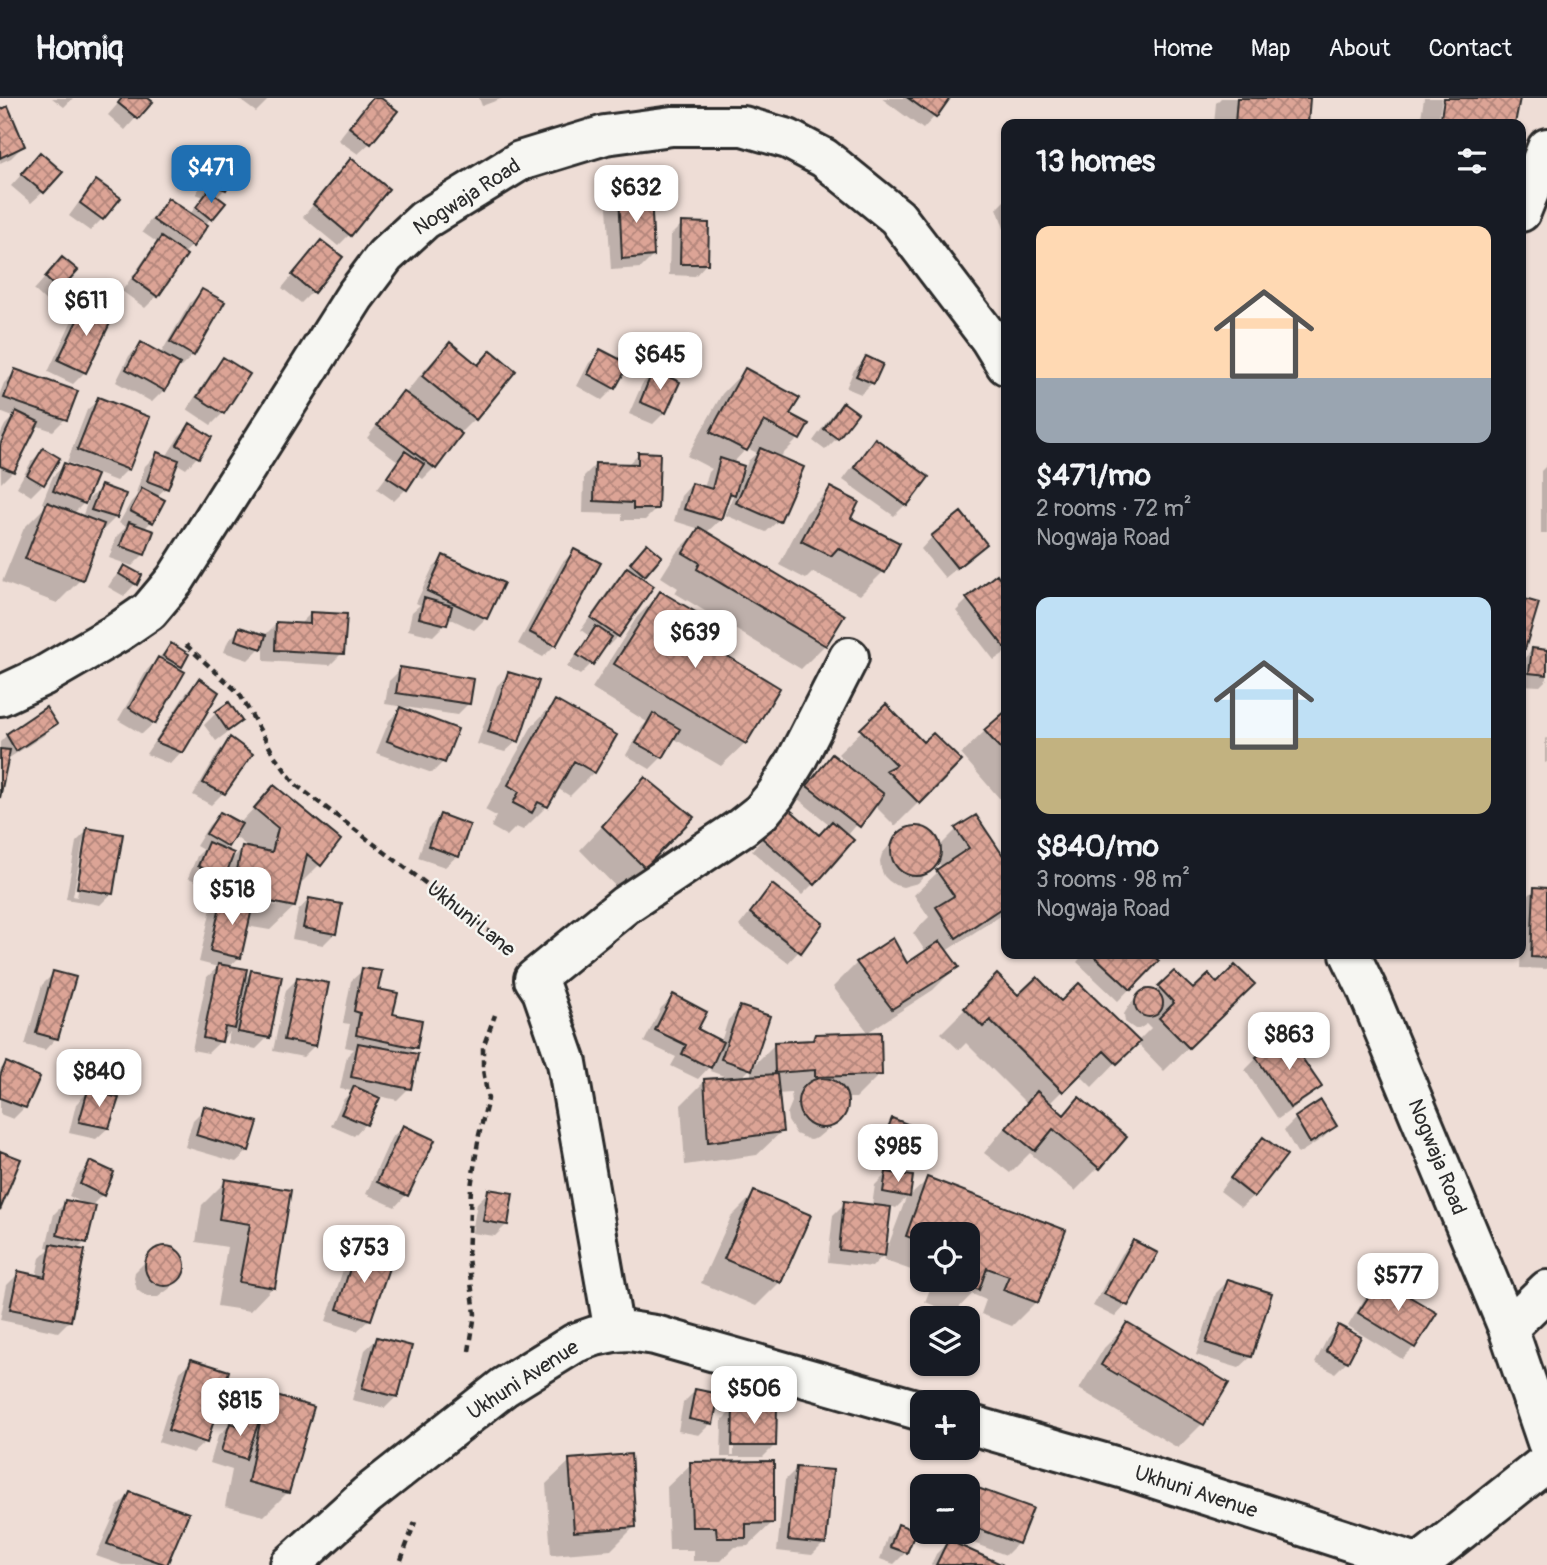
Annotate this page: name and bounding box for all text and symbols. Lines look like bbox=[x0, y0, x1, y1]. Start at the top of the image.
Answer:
text: Homiq bbox=[35, 28, 123, 69]
text: Home bbox=[1152, 34, 1213, 63]
text: Map bbox=[1251, 34, 1291, 63]
text: About bbox=[1329, 34, 1391, 63]
text: Contact bbox=[1429, 34, 1512, 63]
icon: filters bbox=[1453, 142, 1491, 180]
text: 13 homes bbox=[1036, 143, 1155, 180]
pin: $471 bbox=[170, 146, 252, 205]
street label: Nogwaja Road bbox=[408, 152, 526, 242]
text: $471 bbox=[188, 153, 234, 182]
pin: $632 bbox=[595, 166, 677, 225]
text: $632 bbox=[610, 173, 662, 202]
icon: home bbox=[1201, 271, 1327, 397]
pin: $611 bbox=[45, 278, 127, 338]
text: $611 bbox=[64, 286, 108, 315]
pin: $645 bbox=[619, 332, 701, 392]
text: $645 bbox=[634, 340, 686, 369]
text: $471/mo bbox=[1036, 457, 1151, 494]
text: 2 rooms · 72 m² bbox=[1036, 494, 1192, 523]
text: Nogwaja Road bbox=[1036, 523, 1170, 552]
pin: $639 bbox=[654, 610, 736, 670]
text: $639 bbox=[670, 618, 720, 647]
icon: home bbox=[1201, 642, 1327, 768]
text: $840/mo bbox=[1036, 828, 1159, 865]
text: 3 rooms · 98 m² bbox=[1036, 865, 1190, 894]
pin: $518 bbox=[191, 868, 273, 927]
text: $518 bbox=[209, 875, 255, 904]
street label: Ukhuni Lane bbox=[421, 875, 521, 963]
text: Nogwaja Road bbox=[1036, 894, 1170, 923]
pin: $863 bbox=[1248, 1012, 1330, 1072]
text: $863 bbox=[1264, 1020, 1314, 1049]
pin: $840 bbox=[58, 1049, 140, 1109]
text: $840 bbox=[72, 1057, 126, 1086]
street label: Nogwaja Road bbox=[1402, 1095, 1472, 1219]
pin: $985 bbox=[857, 1124, 939, 1184]
text: $985 bbox=[874, 1132, 922, 1161]
map controls bbox=[910, 1222, 980, 1544]
button: locate bbox=[910, 1222, 980, 1292]
pin: $753 bbox=[323, 1226, 405, 1285]
text: $753 bbox=[339, 1233, 389, 1262]
pin: $577 bbox=[1357, 1254, 1439, 1313]
text: $577 bbox=[1373, 1261, 1423, 1290]
button: layers bbox=[910, 1306, 980, 1376]
street label: Ukhuni Avenue bbox=[462, 1334, 584, 1426]
pin: $506 bbox=[713, 1366, 795, 1426]
text: $506 bbox=[727, 1374, 781, 1403]
pin: $815 bbox=[199, 1378, 281, 1438]
text: $815 bbox=[217, 1386, 263, 1415]
button: + bbox=[910, 1390, 980, 1460]
street label: Ukhuni Avenue bbox=[1131, 1459, 1262, 1525]
button: − bbox=[910, 1474, 980, 1544]

